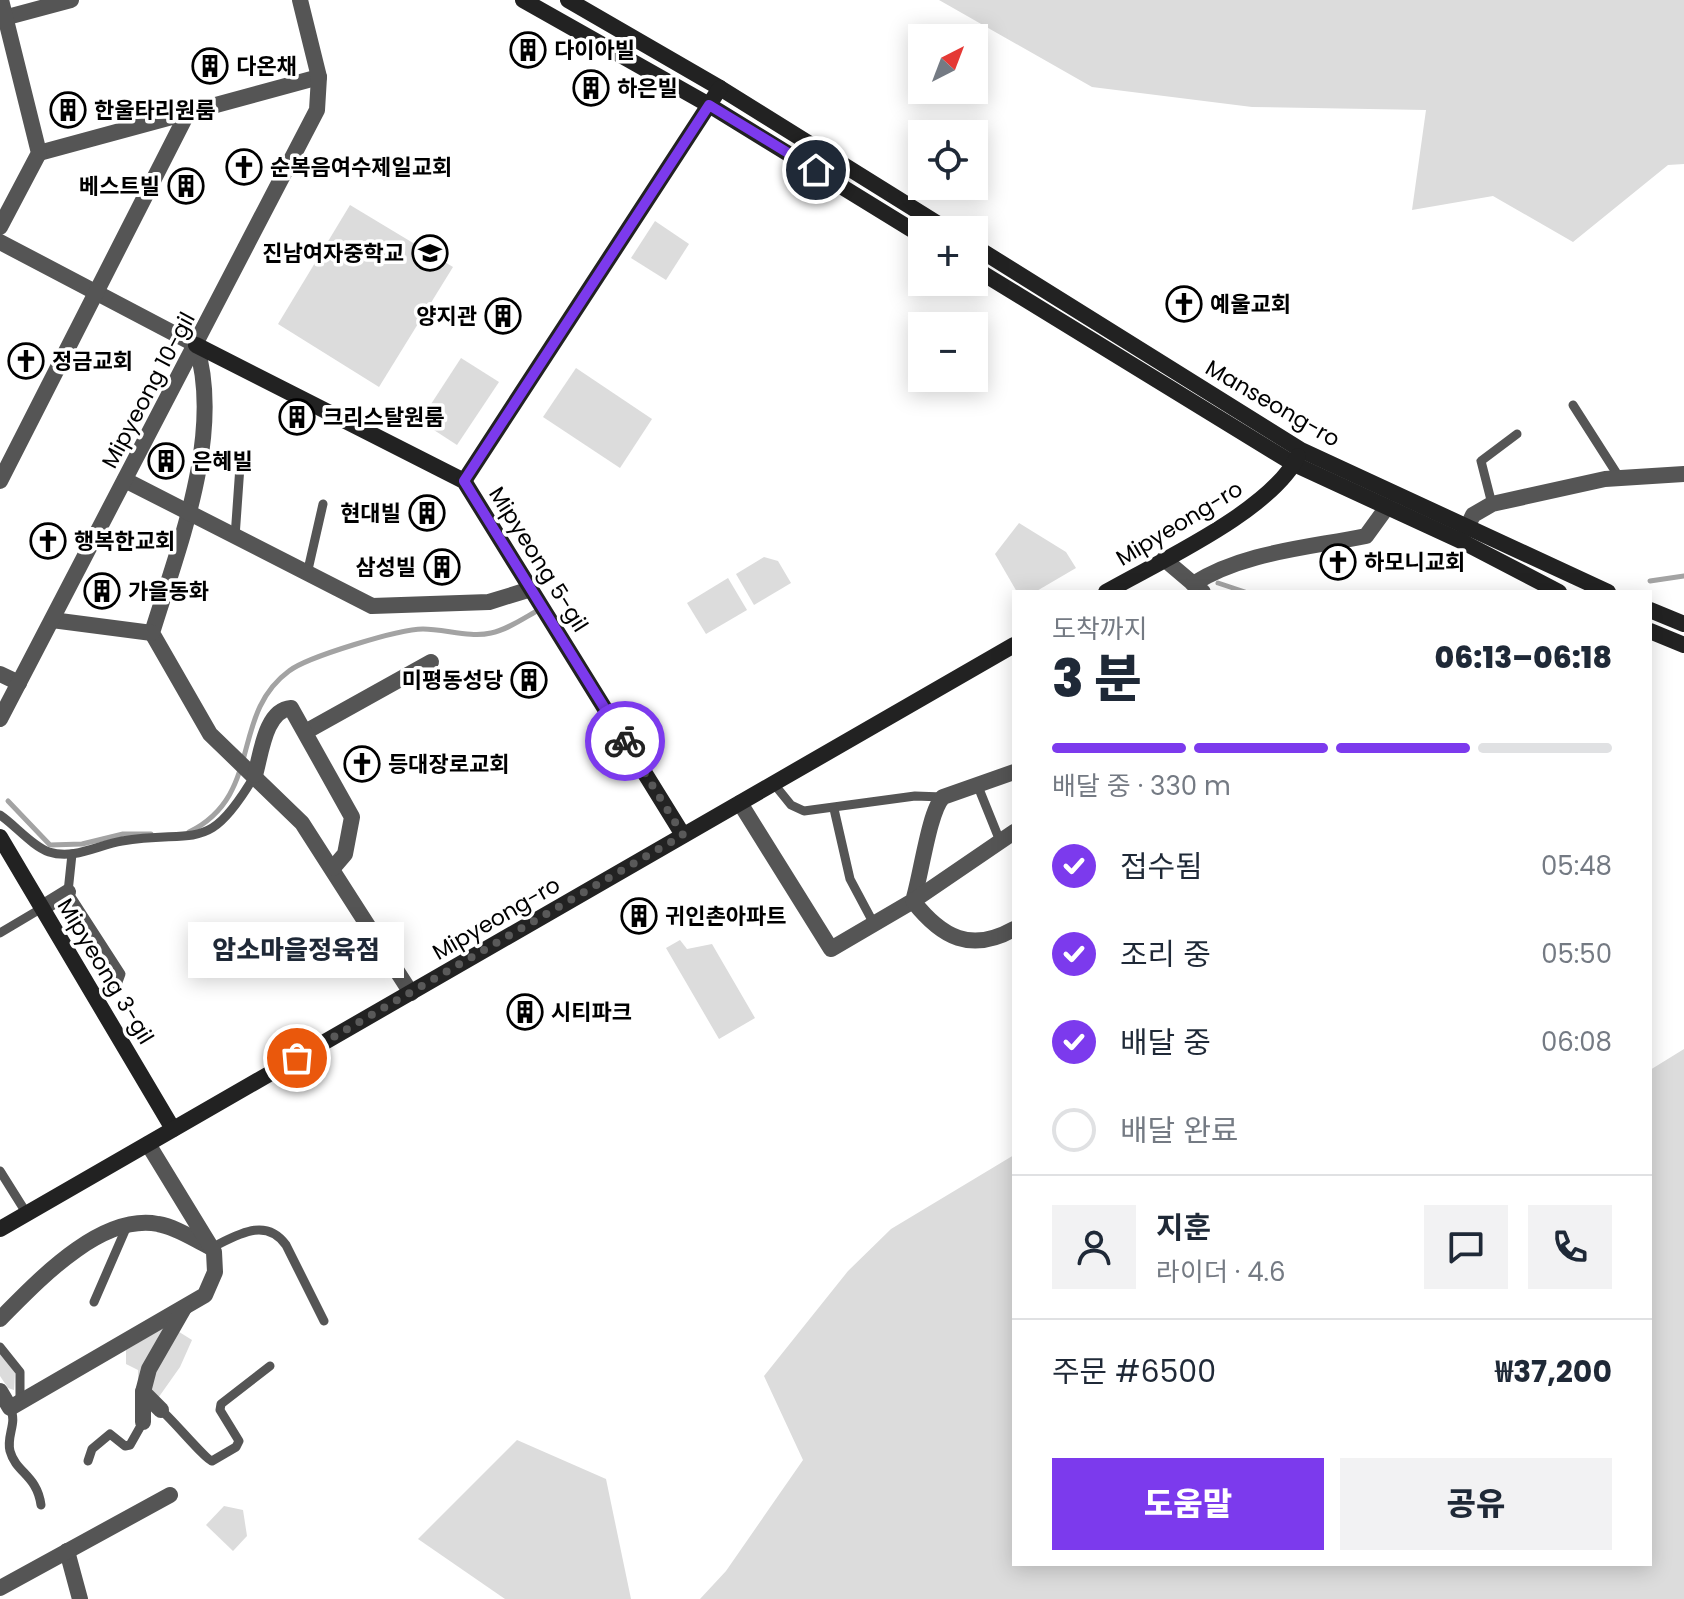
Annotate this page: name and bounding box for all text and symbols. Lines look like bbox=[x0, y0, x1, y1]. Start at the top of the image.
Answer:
north arrow bbox=[908, 24, 988, 104]
map controls bbox=[908, 24, 988, 392]
building icon: 다이아빌 bbox=[509, 31, 547, 69]
place label: 다이아빌 bbox=[554, 35, 635, 66]
building icon: 다온채 bbox=[191, 47, 229, 85]
place label: 다온채 bbox=[236, 51, 297, 82]
building icon: 하은빌 bbox=[572, 69, 610, 107]
place label: 하은빌 bbox=[617, 73, 678, 104]
building icon: 한울타리원룸 bbox=[49, 91, 87, 129]
place label: 한울타리원룸 bbox=[94, 95, 215, 126]
button: locate bbox=[908, 120, 988, 200]
pin bbox=[782, 136, 850, 204]
church icon: 순복음여수제일교회 bbox=[225, 148, 263, 186]
icon: home bbox=[794, 148, 838, 192]
place label: 순복음여수제일교회 bbox=[270, 152, 452, 183]
building icon: 베스트빌 bbox=[167, 167, 205, 205]
place label: 베스트빌 bbox=[79, 171, 160, 202]
button: + bbox=[908, 216, 988, 296]
school or university icon: 진남여자중학교 bbox=[411, 234, 449, 272]
place label: 진남여자중학교 bbox=[262, 238, 404, 269]
church icon: 예울교회 bbox=[1165, 285, 1203, 323]
place label: 예울교회 bbox=[1210, 289, 1291, 320]
building icon: 양지관 bbox=[484, 297, 522, 335]
place label: 양지관 bbox=[416, 301, 477, 332]
street label: Mipyeong 10-gil bbox=[94, 307, 203, 474]
button: − bbox=[908, 312, 988, 392]
church icon: 정금교회 bbox=[7, 342, 45, 380]
place label: 정금교회 bbox=[52, 346, 133, 377]
street label: Manseong-ro bbox=[1200, 352, 1346, 454]
building icon: 크리스탈원룸 bbox=[278, 398, 316, 436]
place label: 크리스탈원룸 bbox=[323, 402, 444, 433]
building icon: 은혜빌 bbox=[147, 442, 185, 480]
place label: 은혜빌 bbox=[192, 446, 253, 477]
street label: Mipyeong-ro bbox=[1110, 473, 1248, 573]
street label: Mipyeong 5-gil bbox=[482, 481, 596, 638]
building icon: 현대빌 bbox=[408, 494, 446, 532]
place label: 현대빌 bbox=[340, 498, 401, 529]
church icon: 행복한교회 bbox=[29, 522, 67, 560]
place label: 행복한교회 bbox=[74, 526, 175, 557]
church icon: 하모니교회 bbox=[1319, 543, 1357, 581]
place label: 하모니교회 bbox=[1364, 547, 1465, 578]
building icon: 삼성빌 bbox=[423, 548, 461, 586]
place label: 삼성빌 bbox=[355, 552, 416, 583]
building icon: 가을동화 bbox=[83, 572, 121, 610]
place label: 가을동화 bbox=[128, 576, 209, 607]
text: 도착까지 bbox=[1052, 611, 1148, 647]
text: 06:13–06:18 bbox=[1435, 636, 1612, 679]
text: 3 분 bbox=[1052, 642, 1142, 715]
building icon: 미평동성당 bbox=[510, 661, 548, 699]
place label: 미평동성당 bbox=[402, 665, 503, 696]
courier bbox=[585, 701, 665, 781]
icon: bike bbox=[603, 719, 647, 763]
church icon: 등대장로교회 bbox=[343, 745, 381, 783]
place label: 등대장로교회 bbox=[388, 749, 509, 780]
text: 배달 중 · 330 m bbox=[1052, 768, 1231, 804]
icon: check bbox=[1052, 844, 1096, 888]
text: 접수됨 bbox=[1120, 845, 1203, 888]
text: 05:48 bbox=[1541, 848, 1612, 884]
street label: Mipyeong-ro bbox=[427, 869, 566, 968]
street label: Mipyeong 3-gil bbox=[50, 893, 161, 1050]
building icon: 귀인촌아파트 bbox=[620, 897, 658, 935]
place label: 귀인촌아파트 bbox=[665, 901, 786, 932]
callout: 암소마을정육점 bbox=[189, 922, 405, 978]
text: 암소마을정육점 bbox=[212, 932, 380, 968]
icon: check bbox=[1052, 932, 1096, 976]
text: 조리 중 bbox=[1120, 933, 1211, 976]
text: 05:50 bbox=[1541, 936, 1612, 972]
building icon: 시티파크 bbox=[506, 993, 544, 1031]
place label: 시티파크 bbox=[551, 997, 632, 1028]
icon: check bbox=[1052, 1020, 1096, 1064]
text: 배달 중 bbox=[1120, 1021, 1211, 1064]
pin bbox=[263, 1024, 331, 1092]
text: 06:08 bbox=[1541, 1024, 1612, 1060]
icon: bag bbox=[275, 1036, 319, 1080]
text: 배달 완료 bbox=[1120, 1109, 1238, 1152]
button: person bbox=[1052, 1205, 1136, 1289]
button: chat bbox=[1424, 1205, 1508, 1289]
button: phone bbox=[1528, 1205, 1612, 1289]
text: 지훈 bbox=[1156, 1206, 1211, 1249]
text: 라이더 · 4.6 bbox=[1156, 1254, 1285, 1290]
text: 주문 #6500 bbox=[1052, 1350, 1216, 1393]
text: ₩37,200 bbox=[1495, 1350, 1612, 1393]
button: 도움말 bbox=[1052, 1458, 1324, 1550]
button: 공유 bbox=[1340, 1458, 1612, 1550]

